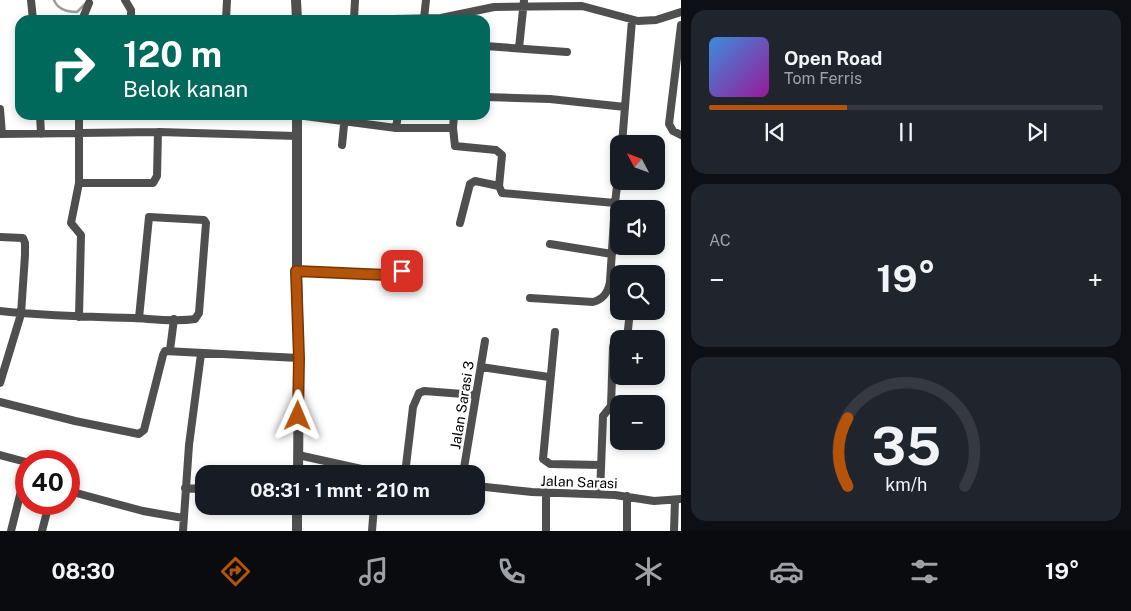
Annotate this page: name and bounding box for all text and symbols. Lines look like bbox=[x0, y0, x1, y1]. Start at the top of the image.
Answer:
text: 120 m bbox=[123, 34, 222, 75]
icon: right bbox=[40, 35, 105, 100]
text: Open Road bbox=[784, 47, 882, 69]
text: Tom Ferris bbox=[784, 69, 862, 88]
text: Belok kanan bbox=[123, 76, 248, 102]
icon: previous bbox=[761, 118, 789, 146]
icon: pause bbox=[892, 118, 920, 146]
icon: next bbox=[1023, 118, 1051, 146]
north arrow bbox=[610, 135, 665, 190]
map controls bbox=[610, 135, 665, 450]
button: sound bbox=[610, 200, 665, 255]
text: AC bbox=[709, 231, 731, 250]
pin bbox=[381, 250, 423, 292]
text: 19° bbox=[876, 256, 936, 301]
icon: arrive bbox=[388, 257, 416, 285]
text: − bbox=[709, 263, 725, 296]
text: + bbox=[1087, 263, 1103, 296]
button: search bbox=[610, 265, 665, 320]
button: + bbox=[610, 330, 665, 385]
street label: Jalan Sarasi 3 bbox=[447, 359, 477, 450]
position arrow bbox=[271, 389, 323, 441]
button: − bbox=[610, 395, 665, 450]
text: 35 bbox=[871, 416, 941, 477]
speed limit sign: 40 bbox=[15, 450, 80, 515]
street label: Jalan Sarasi bbox=[540, 473, 618, 491]
text: km/h bbox=[885, 474, 927, 495]
text: 08:31 · 1 mnt · 210 m bbox=[250, 479, 430, 501]
icon: directions bbox=[218, 554, 253, 589]
icon: music bbox=[356, 554, 391, 589]
icon: phone bbox=[494, 554, 529, 589]
icon: climate bbox=[631, 554, 666, 589]
icon: car bbox=[769, 554, 804, 589]
icon: filters bbox=[907, 554, 942, 589]
text: 08:30 bbox=[51, 558, 115, 584]
text: 19° bbox=[1045, 558, 1079, 584]

